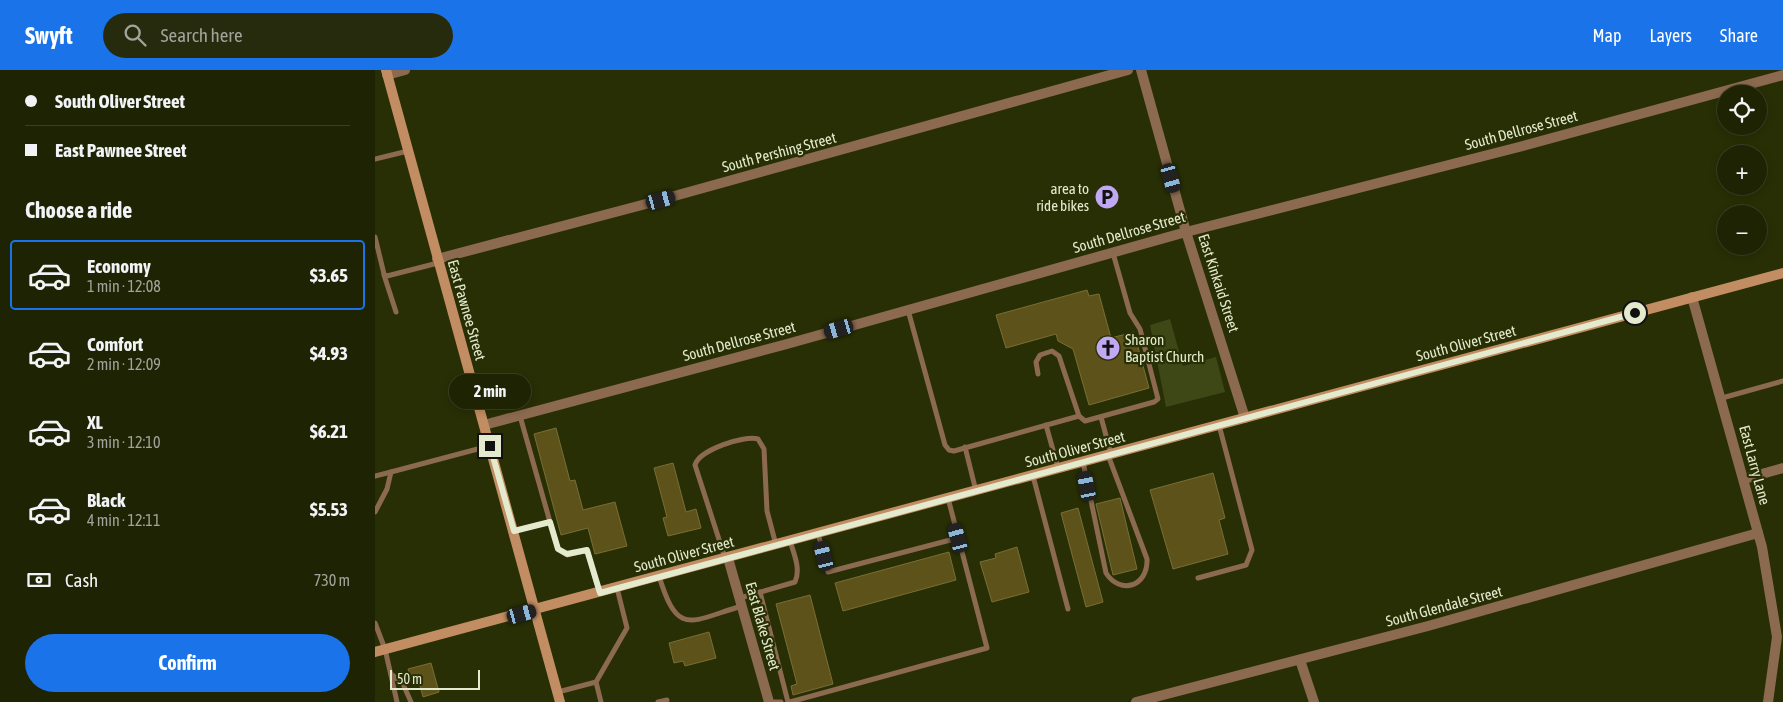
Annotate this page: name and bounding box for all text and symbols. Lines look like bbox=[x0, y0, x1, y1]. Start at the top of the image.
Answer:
search box bbox=[103, 13, 453, 58]
icon: search bbox=[121, 21, 149, 49]
text: Swyft bbox=[25, 22, 73, 49]
text: Search here bbox=[161, 24, 243, 46]
text: Map bbox=[1592, 25, 1621, 46]
text: Layers bbox=[1649, 25, 1692, 46]
text: Share bbox=[1720, 25, 1758, 46]
map controls bbox=[1717, 85, 1767, 255]
button: locate bbox=[1717, 85, 1767, 135]
text: South Oliver Street bbox=[55, 90, 185, 112]
street label: South Dellrose Street bbox=[1463, 107, 1579, 153]
street label: South Pershing Street bbox=[720, 129, 838, 175]
text: East Pawnee Street bbox=[55, 139, 186, 161]
button: + bbox=[1717, 145, 1767, 195]
car bbox=[1159, 162, 1182, 194]
place label: area to ride bikes bbox=[1036, 180, 1089, 214]
parking icon: area to ride bikes bbox=[1094, 184, 1120, 210]
car bbox=[644, 189, 677, 211]
text: Choose a ride bbox=[25, 197, 132, 223]
button: − bbox=[1717, 205, 1767, 255]
street label: South Dellrose Street bbox=[1071, 208, 1187, 256]
street label: East Kinkaid Street bbox=[1195, 232, 1243, 334]
icon: car bbox=[27, 253, 72, 298]
text: Economy bbox=[87, 255, 151, 277]
street label: East Pawnee Street bbox=[445, 258, 489, 362]
text: $3.65 bbox=[310, 264, 348, 286]
text: 1 min · 12:08 bbox=[87, 277, 161, 295]
route start bbox=[1624, 302, 1646, 324]
street label: South Dellrose Street bbox=[681, 318, 797, 364]
car bbox=[822, 318, 855, 340]
street label: South Oliver Street bbox=[1414, 322, 1518, 364]
icon: car bbox=[27, 331, 72, 376]
place label: Sharon Baptist Church bbox=[1125, 331, 1204, 365]
text: Comfort bbox=[87, 333, 143, 355]
church icon: Sharon Baptist Church bbox=[1095, 335, 1121, 361]
text: $4.93 bbox=[310, 342, 348, 364]
text: 2 min · 12:09 bbox=[87, 355, 161, 373]
callout: 2 min bbox=[449, 374, 531, 408]
text: 2 min bbox=[474, 382, 506, 400]
icon: car bbox=[27, 409, 72, 454]
text: XL bbox=[87, 411, 103, 433]
text: $6.21 bbox=[310, 420, 348, 442]
street label: East Larry Lane bbox=[1736, 423, 1774, 507]
street label: South Oliver Street bbox=[1023, 428, 1127, 470]
text: 3 min · 12:10 bbox=[87, 433, 160, 451]
route end bbox=[479, 435, 501, 457]
car bbox=[1076, 470, 1097, 502]
icon: car bbox=[27, 487, 72, 532]
text: Black bbox=[87, 489, 125, 511]
text: $5.53 bbox=[310, 498, 348, 520]
text: 4 min · 12:11 bbox=[87, 511, 160, 529]
car bbox=[946, 522, 969, 554]
street label: South Oliver Street bbox=[632, 533, 736, 575]
car bbox=[813, 540, 834, 572]
icon: cash bbox=[25, 566, 53, 594]
text: Cash bbox=[65, 569, 98, 591]
text: 730 m bbox=[314, 571, 350, 589]
street label: East Blake Street bbox=[742, 580, 784, 672]
street label: South Glendale Street bbox=[1384, 582, 1504, 630]
car bbox=[505, 603, 538, 625]
button: Confirm bbox=[25, 634, 350, 692]
scale bar bbox=[390, 667, 480, 690]
text: 50 m bbox=[397, 671, 422, 687]

